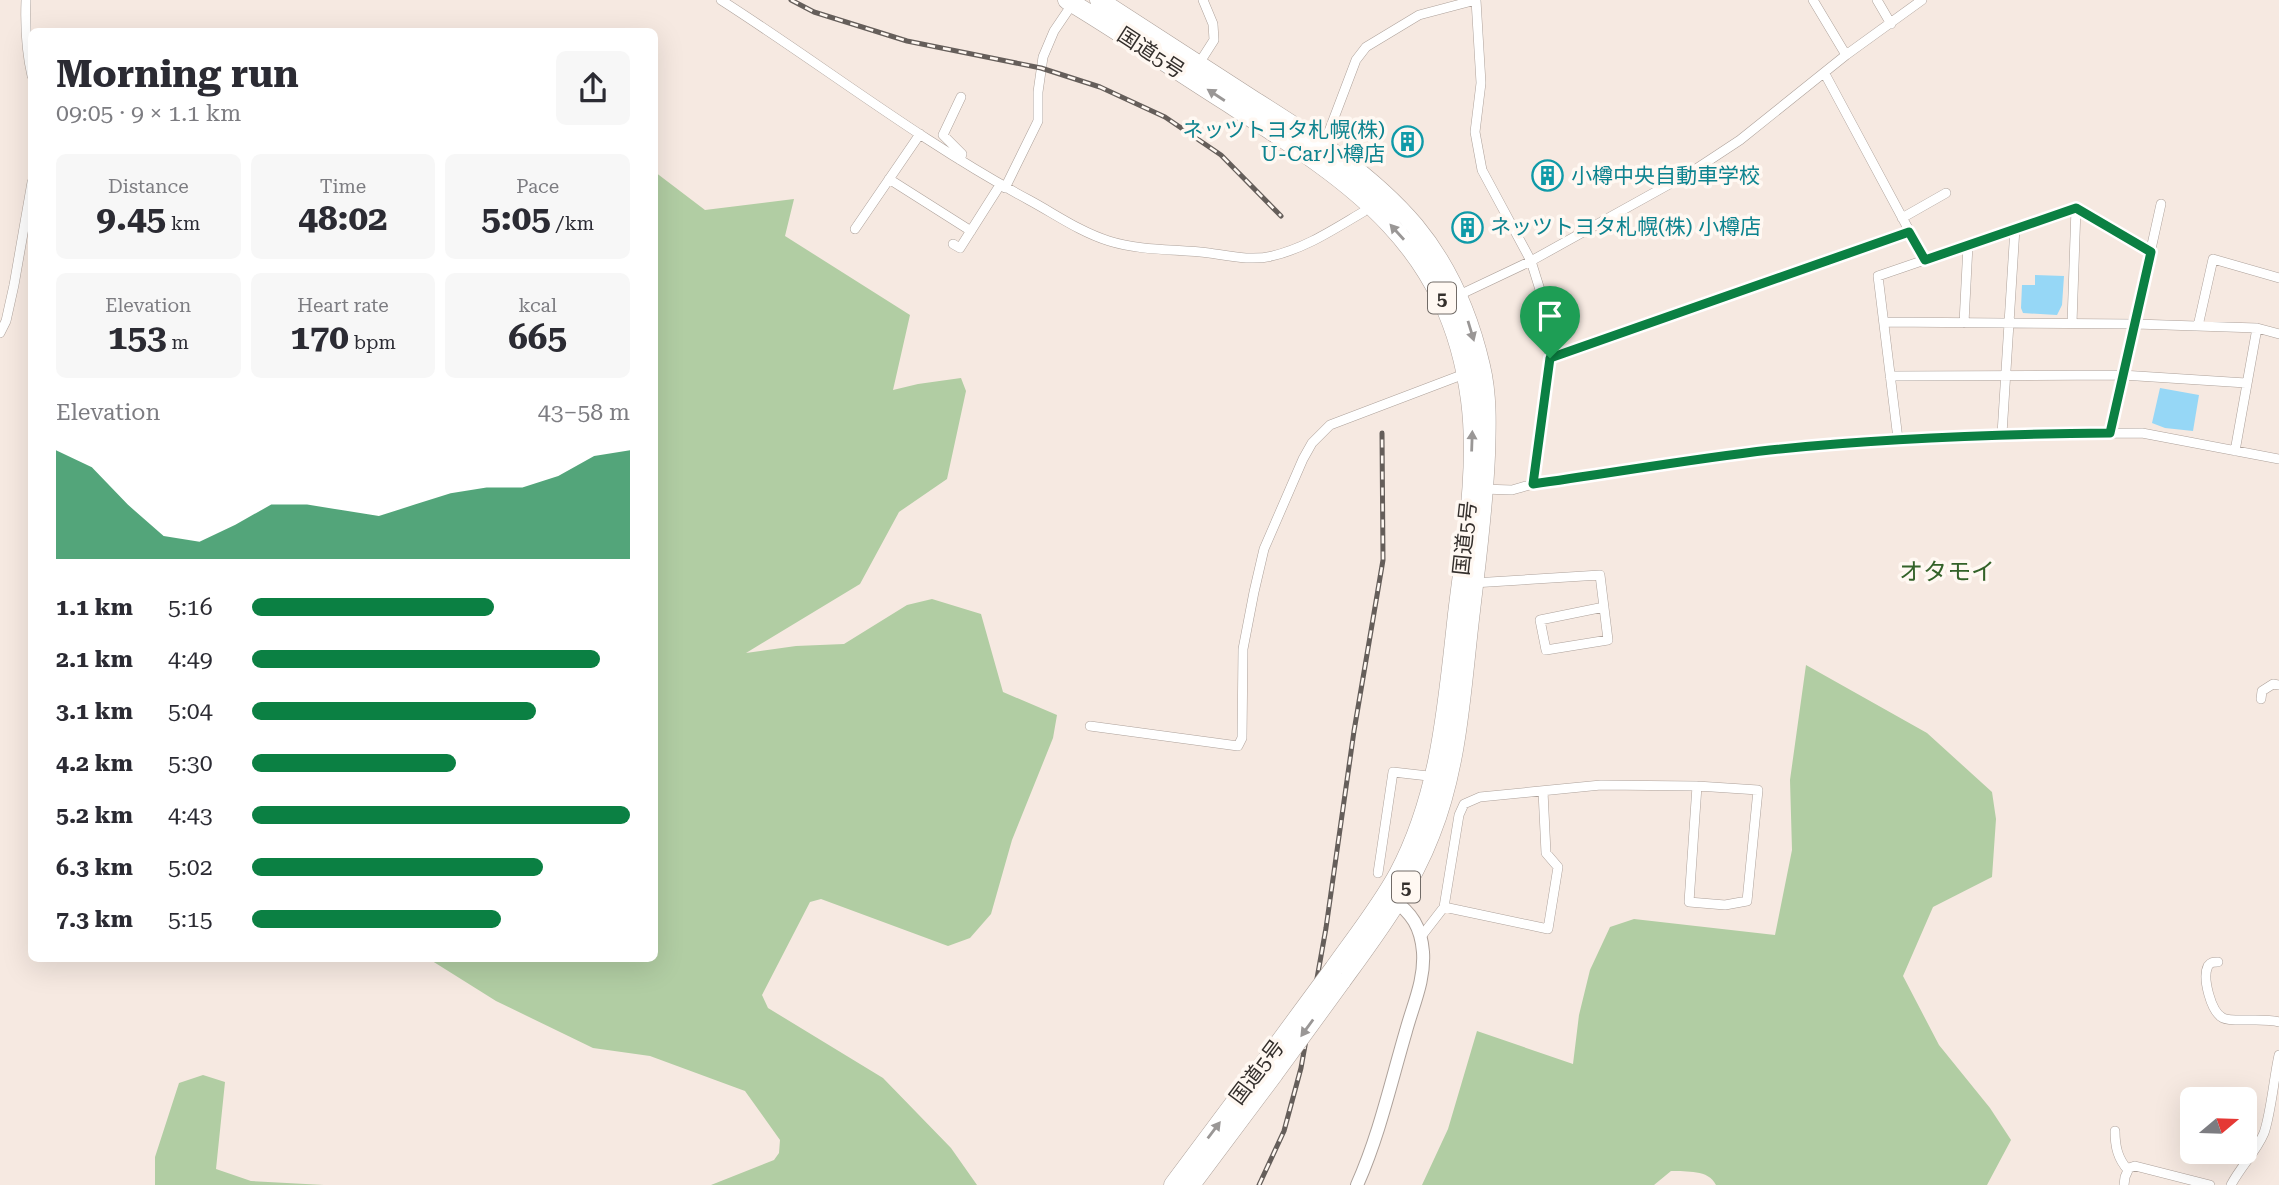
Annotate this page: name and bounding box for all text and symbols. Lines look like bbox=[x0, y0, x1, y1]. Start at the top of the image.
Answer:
street label: 国道5号 bbox=[1113, 23, 1189, 83]
button: share bbox=[556, 51, 630, 125]
text: Morning run bbox=[56, 52, 299, 96]
one-way arrow bbox=[1206, 89, 1226, 102]
text: 09:05 · 9 × 1.1 km bbox=[56, 100, 241, 127]
place label: ネッツトヨタ札幌(株) U-Car小樽店 bbox=[1182, 118, 1385, 166]
building icon: ネッツトヨタ札幌(株) U-Car小樽店 bbox=[1391, 125, 1425, 159]
building icon: 小樽中央自動車学校 bbox=[1531, 159, 1565, 193]
place label: 小樽中央自動車学校 bbox=[1571, 164, 1760, 188]
text: Distance bbox=[108, 175, 189, 198]
text: Time bbox=[320, 175, 366, 198]
text: Pace bbox=[516, 175, 559, 198]
text: 9.45 bbox=[96, 198, 166, 239]
text: 48:02 bbox=[298, 198, 388, 239]
text: 5:05 bbox=[481, 198, 551, 239]
building icon: ネッツトヨタ札幌(株) 小樽店 bbox=[1450, 210, 1484, 244]
text: km bbox=[166, 212, 200, 235]
text: /km bbox=[551, 212, 594, 235]
place label: ネッツトヨタ札幌(株) 小樽店 bbox=[1490, 215, 1761, 239]
one-way arrow bbox=[1389, 224, 1405, 241]
road number: 5 bbox=[1428, 282, 1456, 314]
pin bbox=[1520, 286, 1580, 358]
text: Elevation bbox=[105, 294, 191, 317]
text: Heart rate bbox=[297, 294, 389, 317]
text: kcal bbox=[519, 294, 557, 317]
icon: arrive bbox=[1531, 297, 1569, 335]
text: 153 bbox=[108, 317, 167, 358]
text: 170 bbox=[290, 317, 349, 358]
text: 665 bbox=[508, 317, 567, 358]
one-way arrow bbox=[1466, 320, 1476, 341]
text: m bbox=[167, 331, 189, 354]
text: bpm bbox=[349, 331, 396, 354]
text: Elevation bbox=[56, 399, 160, 426]
text: 43–58 m bbox=[538, 399, 630, 426]
one-way arrow bbox=[1466, 430, 1477, 452]
street label: 国道5号 bbox=[1449, 500, 1481, 576]
district label: オタモイ bbox=[1899, 558, 1995, 586]
text: 1.1 km bbox=[56, 594, 133, 621]
text: 5:16 bbox=[168, 594, 213, 621]
text: 2.1 km bbox=[56, 646, 133, 673]
text: 4:49 bbox=[168, 646, 213, 673]
text: 3.1 km bbox=[56, 698, 133, 725]
text: 5:04 bbox=[168, 698, 213, 725]
text: 4.2 km bbox=[56, 750, 133, 777]
text: 5:30 bbox=[168, 750, 213, 777]
text: 5.2 km bbox=[56, 802, 133, 829]
text: 4:43 bbox=[168, 802, 213, 829]
text: 6.3 km bbox=[56, 854, 133, 881]
text: 5:02 bbox=[168, 854, 213, 881]
road number: 5 bbox=[1392, 872, 1420, 902]
text: 7.3 km bbox=[56, 906, 133, 933]
text: 5:15 bbox=[168, 906, 213, 933]
one-way arrow bbox=[1300, 1019, 1314, 1037]
street label: 国道5号 bbox=[1225, 1035, 1289, 1109]
north arrow bbox=[2180, 1087, 2258, 1164]
map controls bbox=[2180, 1087, 2257, 1164]
one-way arrow bbox=[1207, 1121, 1221, 1139]

